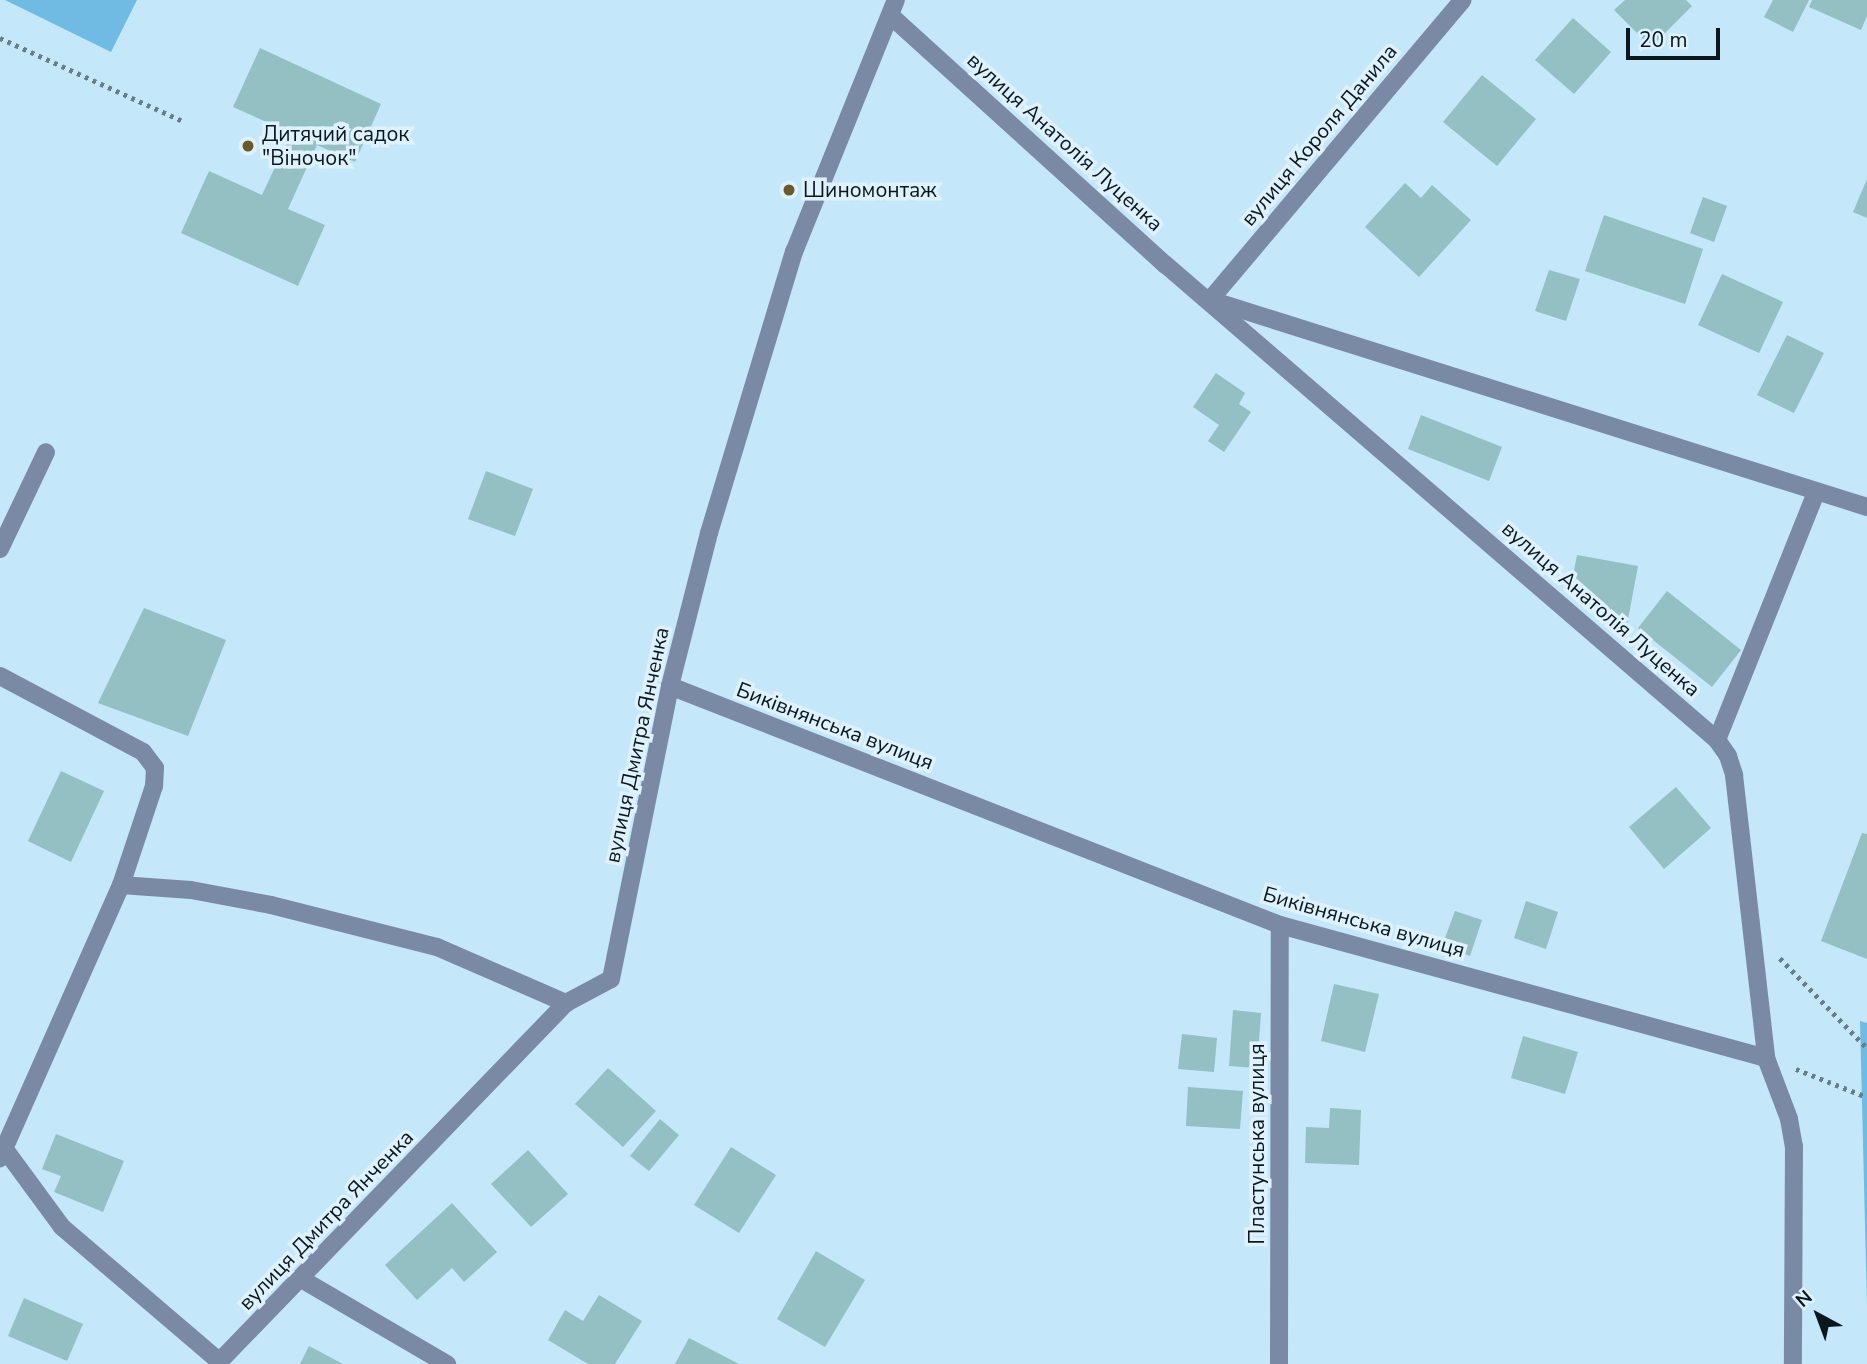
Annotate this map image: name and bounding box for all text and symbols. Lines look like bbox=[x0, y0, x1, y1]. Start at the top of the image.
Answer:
scale bar bbox=[1629, 14, 1724, 58]
text: 20 m bbox=[1639, 26, 1688, 54]
street label: вулиця Короля Данила bbox=[1236, 39, 1402, 231]
street label: вулиця Анатолія Луценка bbox=[962, 48, 1168, 236]
place label: Дитячий садок "Віночок" bbox=[262, 121, 409, 171]
marker: Дитячий садок "Віночок" bbox=[240, 138, 256, 154]
place label: Шиномонтаж bbox=[803, 177, 937, 203]
marker: Шиномонтаж bbox=[781, 182, 797, 198]
street label: вулиця Анатолія Луценка bbox=[1497, 516, 1705, 702]
street label: вулиця Дмитра Янченка bbox=[600, 625, 674, 865]
street label: Биківнянська вулиця bbox=[733, 677, 937, 775]
street label: Биківнянська вулиця bbox=[1260, 881, 1468, 963]
street label: Пластунська вулиця bbox=[1244, 1044, 1270, 1244]
street label: вулиця Дмитра Янченка bbox=[233, 1125, 419, 1315]
north arrow bbox=[1783, 1280, 1853, 1350]
text: N bbox=[1790, 1285, 1818, 1314]

